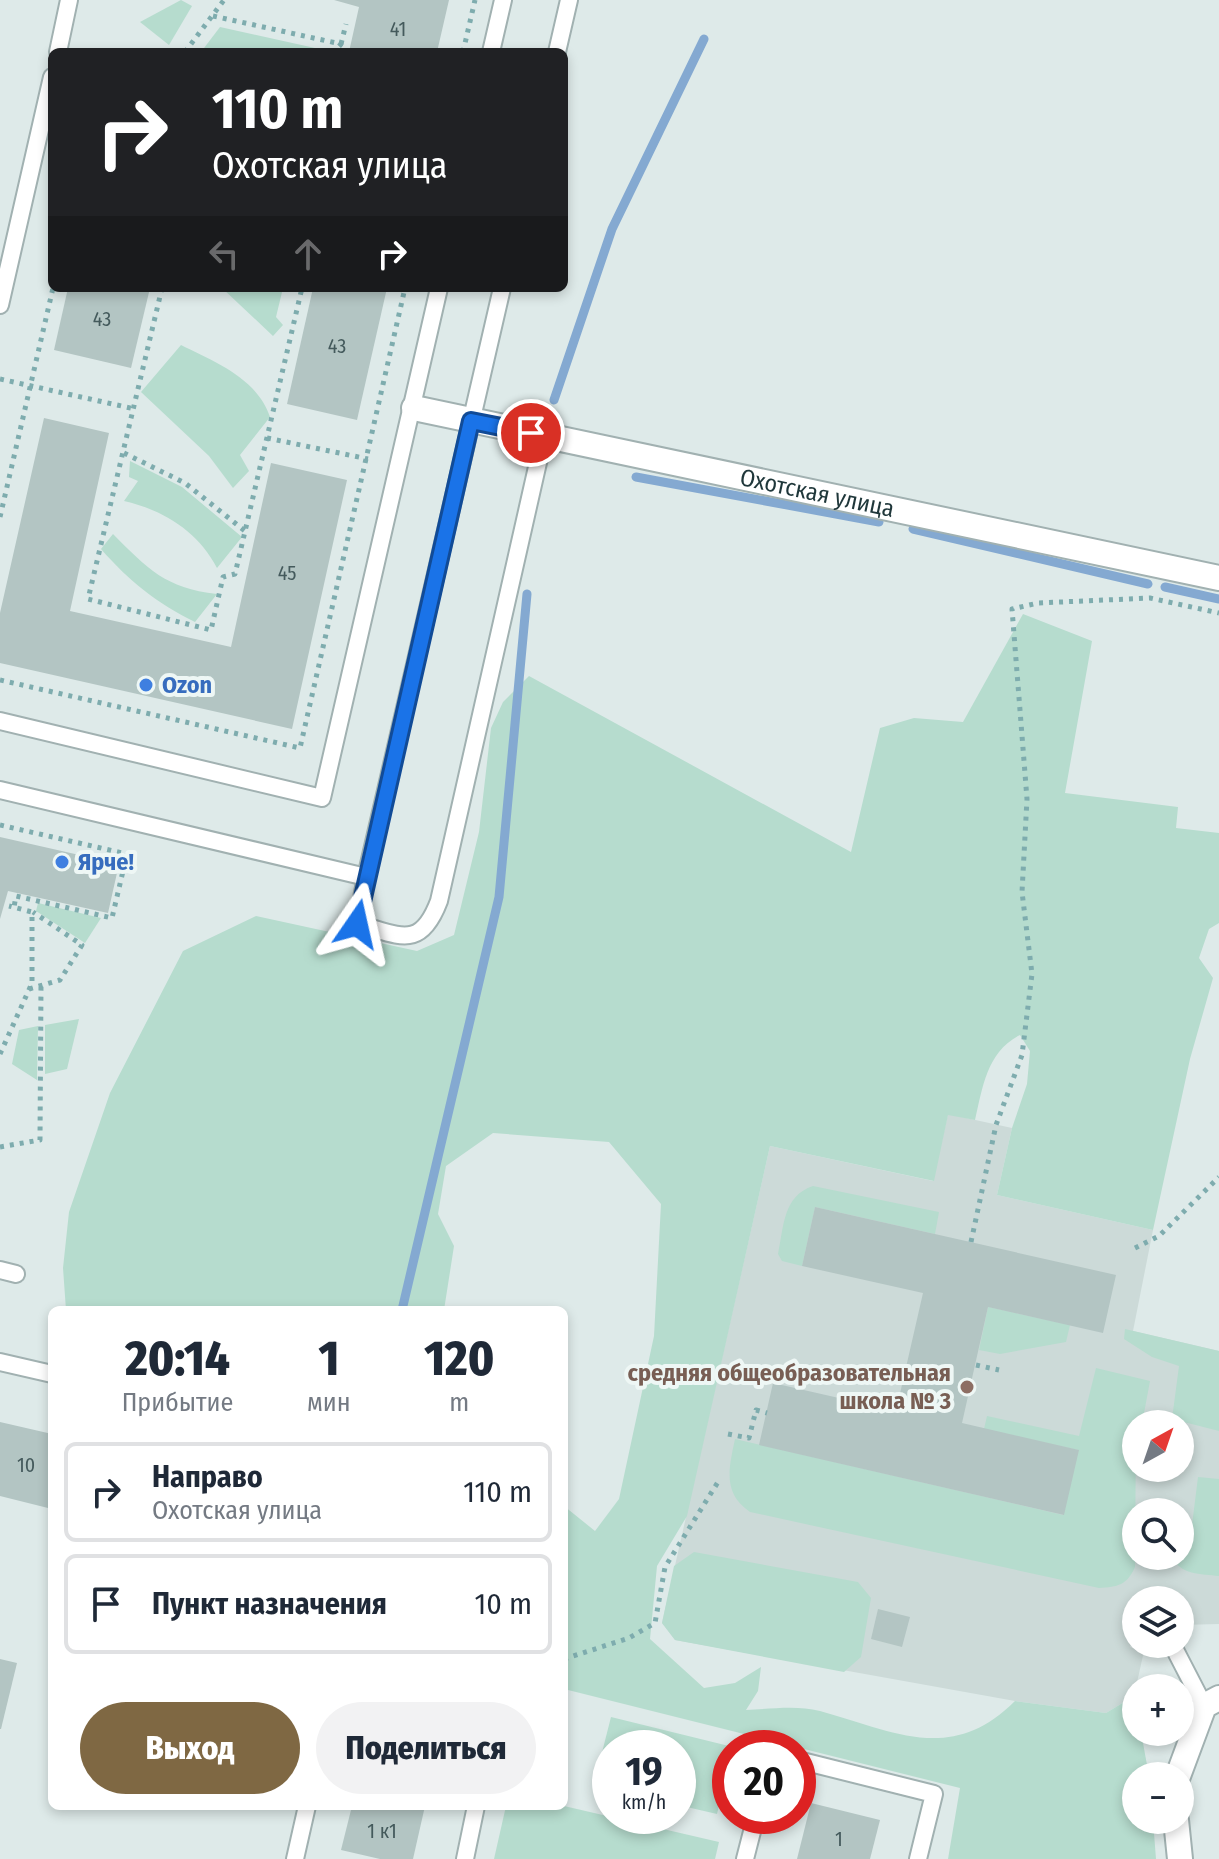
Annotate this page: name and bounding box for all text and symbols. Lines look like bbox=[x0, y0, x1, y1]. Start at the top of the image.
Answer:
house number: 41 bbox=[390, 17, 406, 41]
text: 110 m bbox=[212, 76, 343, 143]
icon: right bbox=[80, 80, 184, 184]
text: Охотская улица bbox=[212, 144, 447, 188]
icon: left bbox=[202, 232, 246, 276]
icon: ahead bbox=[286, 232, 330, 276]
icon: right bbox=[370, 232, 414, 276]
house number: 43 bbox=[93, 307, 111, 331]
house number: 43 bbox=[328, 334, 346, 358]
pin bbox=[497, 399, 565, 467]
icon: arrive bbox=[509, 411, 553, 455]
street label: Охотская улица bbox=[737, 463, 897, 523]
house number: 45 bbox=[278, 561, 296, 585]
place label: Ozon bbox=[162, 671, 212, 699]
marker: Ozon bbox=[137, 676, 155, 694]
place label: Ярче! bbox=[78, 848, 134, 876]
marker: Ярче! bbox=[53, 853, 71, 871]
position arrow bbox=[315, 882, 399, 966]
text: 20:14 bbox=[125, 1330, 230, 1388]
text: 1 bbox=[318, 1330, 339, 1388]
text: 120 bbox=[424, 1330, 494, 1388]
place label: средняя общеобразовательная школа № 3 bbox=[628, 1359, 951, 1415]
marker: средняя общеобразовательная школа № 3 bbox=[958, 1378, 976, 1396]
text: Прибытие bbox=[122, 1387, 233, 1418]
text: мин bbox=[307, 1387, 351, 1418]
text: m bbox=[449, 1387, 469, 1418]
north arrow bbox=[1122, 1410, 1194, 1482]
map controls bbox=[1122, 1410, 1194, 1834]
house number: 10 bbox=[17, 1453, 35, 1477]
text: Направо bbox=[152, 1459, 263, 1495]
icon: right bbox=[84, 1470, 128, 1514]
text: 110 m bbox=[463, 1474, 532, 1510]
text: Охотская улица bbox=[152, 1495, 322, 1526]
button: search bbox=[1122, 1498, 1194, 1570]
icon: arrive bbox=[84, 1582, 128, 1626]
text: Пункт назначения bbox=[152, 1586, 387, 1622]
text: 10 m bbox=[475, 1586, 532, 1622]
button: layers bbox=[1122, 1586, 1194, 1658]
button: + bbox=[1122, 1674, 1194, 1746]
button: Выход bbox=[80, 1702, 300, 1794]
button: Поделиться bbox=[316, 1702, 536, 1794]
speed limit sign: 20 bbox=[712, 1730, 816, 1834]
text: 19 bbox=[625, 1748, 663, 1796]
button: − bbox=[1122, 1762, 1194, 1834]
text: km/h bbox=[622, 1790, 666, 1814]
house number: 1 к1 bbox=[367, 1819, 397, 1843]
house number: 1 bbox=[835, 1827, 843, 1851]

